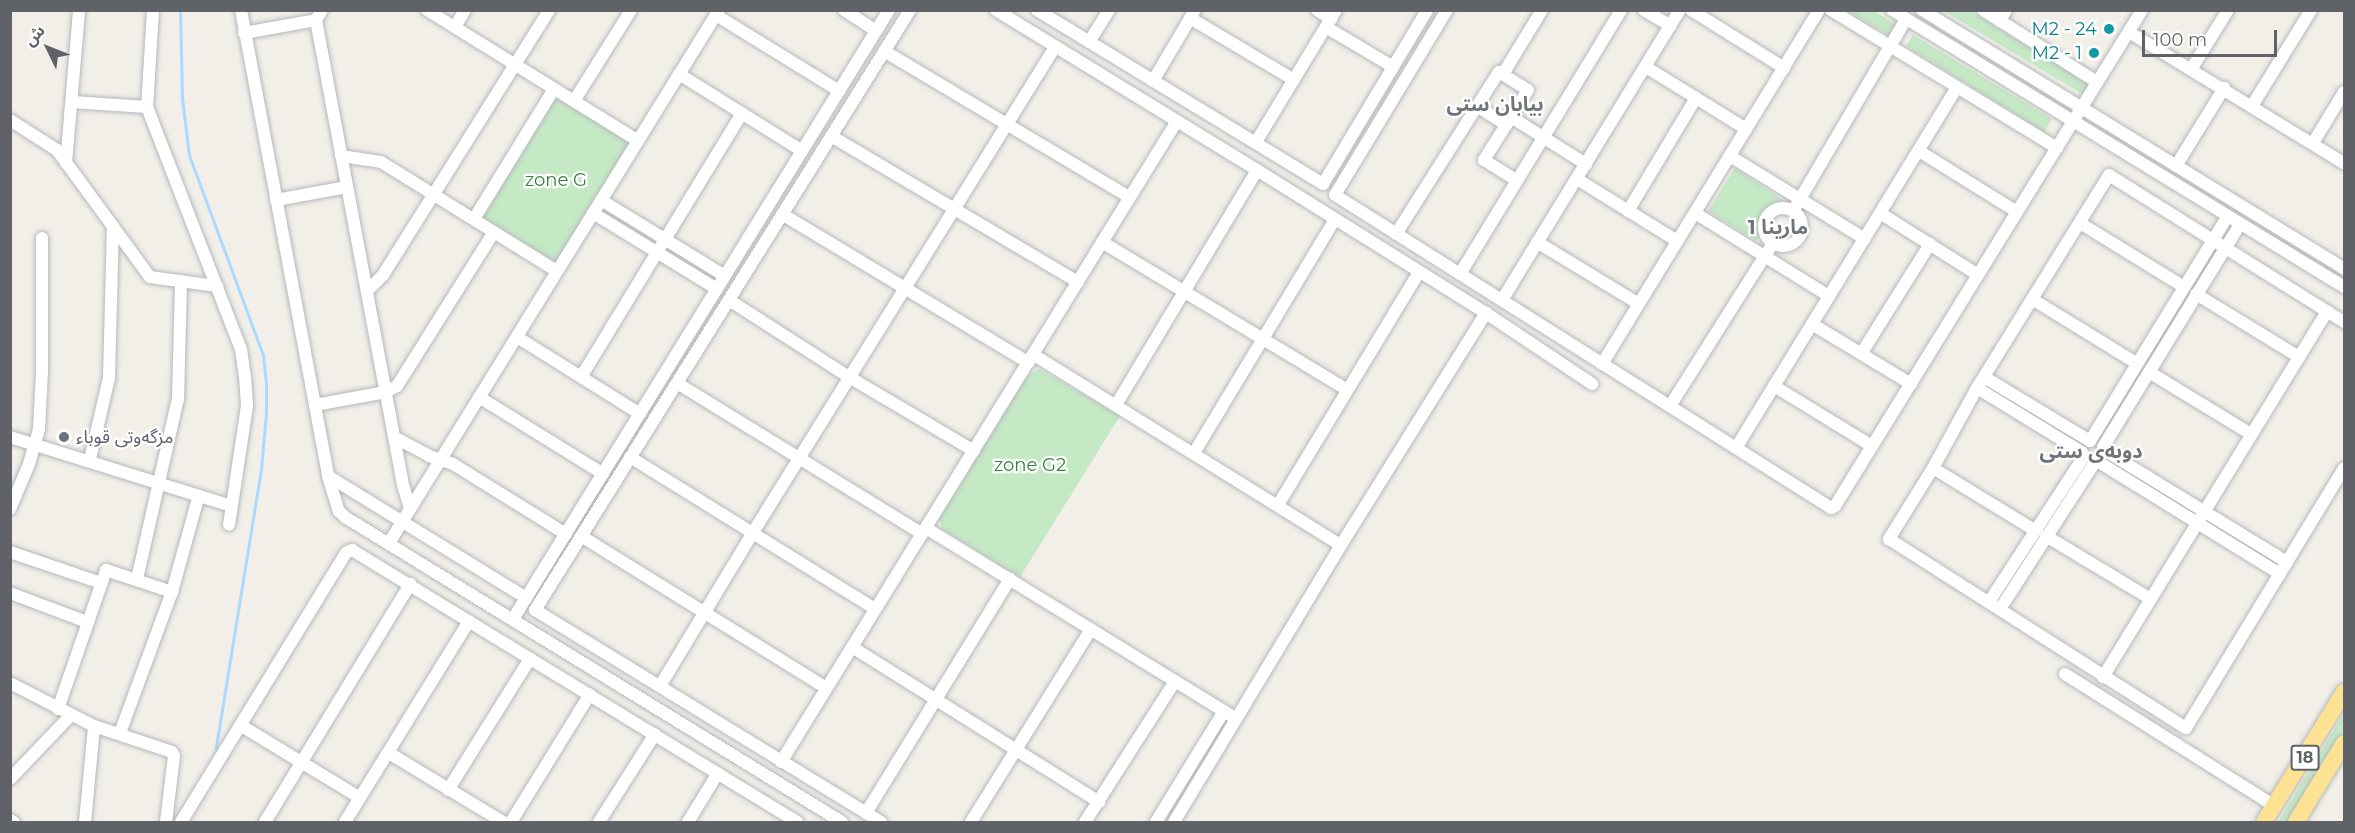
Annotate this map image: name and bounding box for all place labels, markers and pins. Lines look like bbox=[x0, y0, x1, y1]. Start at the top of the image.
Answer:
place label: M2 - 24 bbox=[2032, 18, 2097, 40]
marker: M2 - 24 bbox=[2102, 22, 2116, 36]
place label: M2 - 1 bbox=[2032, 42, 2082, 64]
marker: M2 - 1 bbox=[2087, 46, 2101, 60]
place label: مزگەوتی قوباء bbox=[76, 426, 173, 448]
marker: مزگەوتی قوباء bbox=[57, 430, 71, 444]

